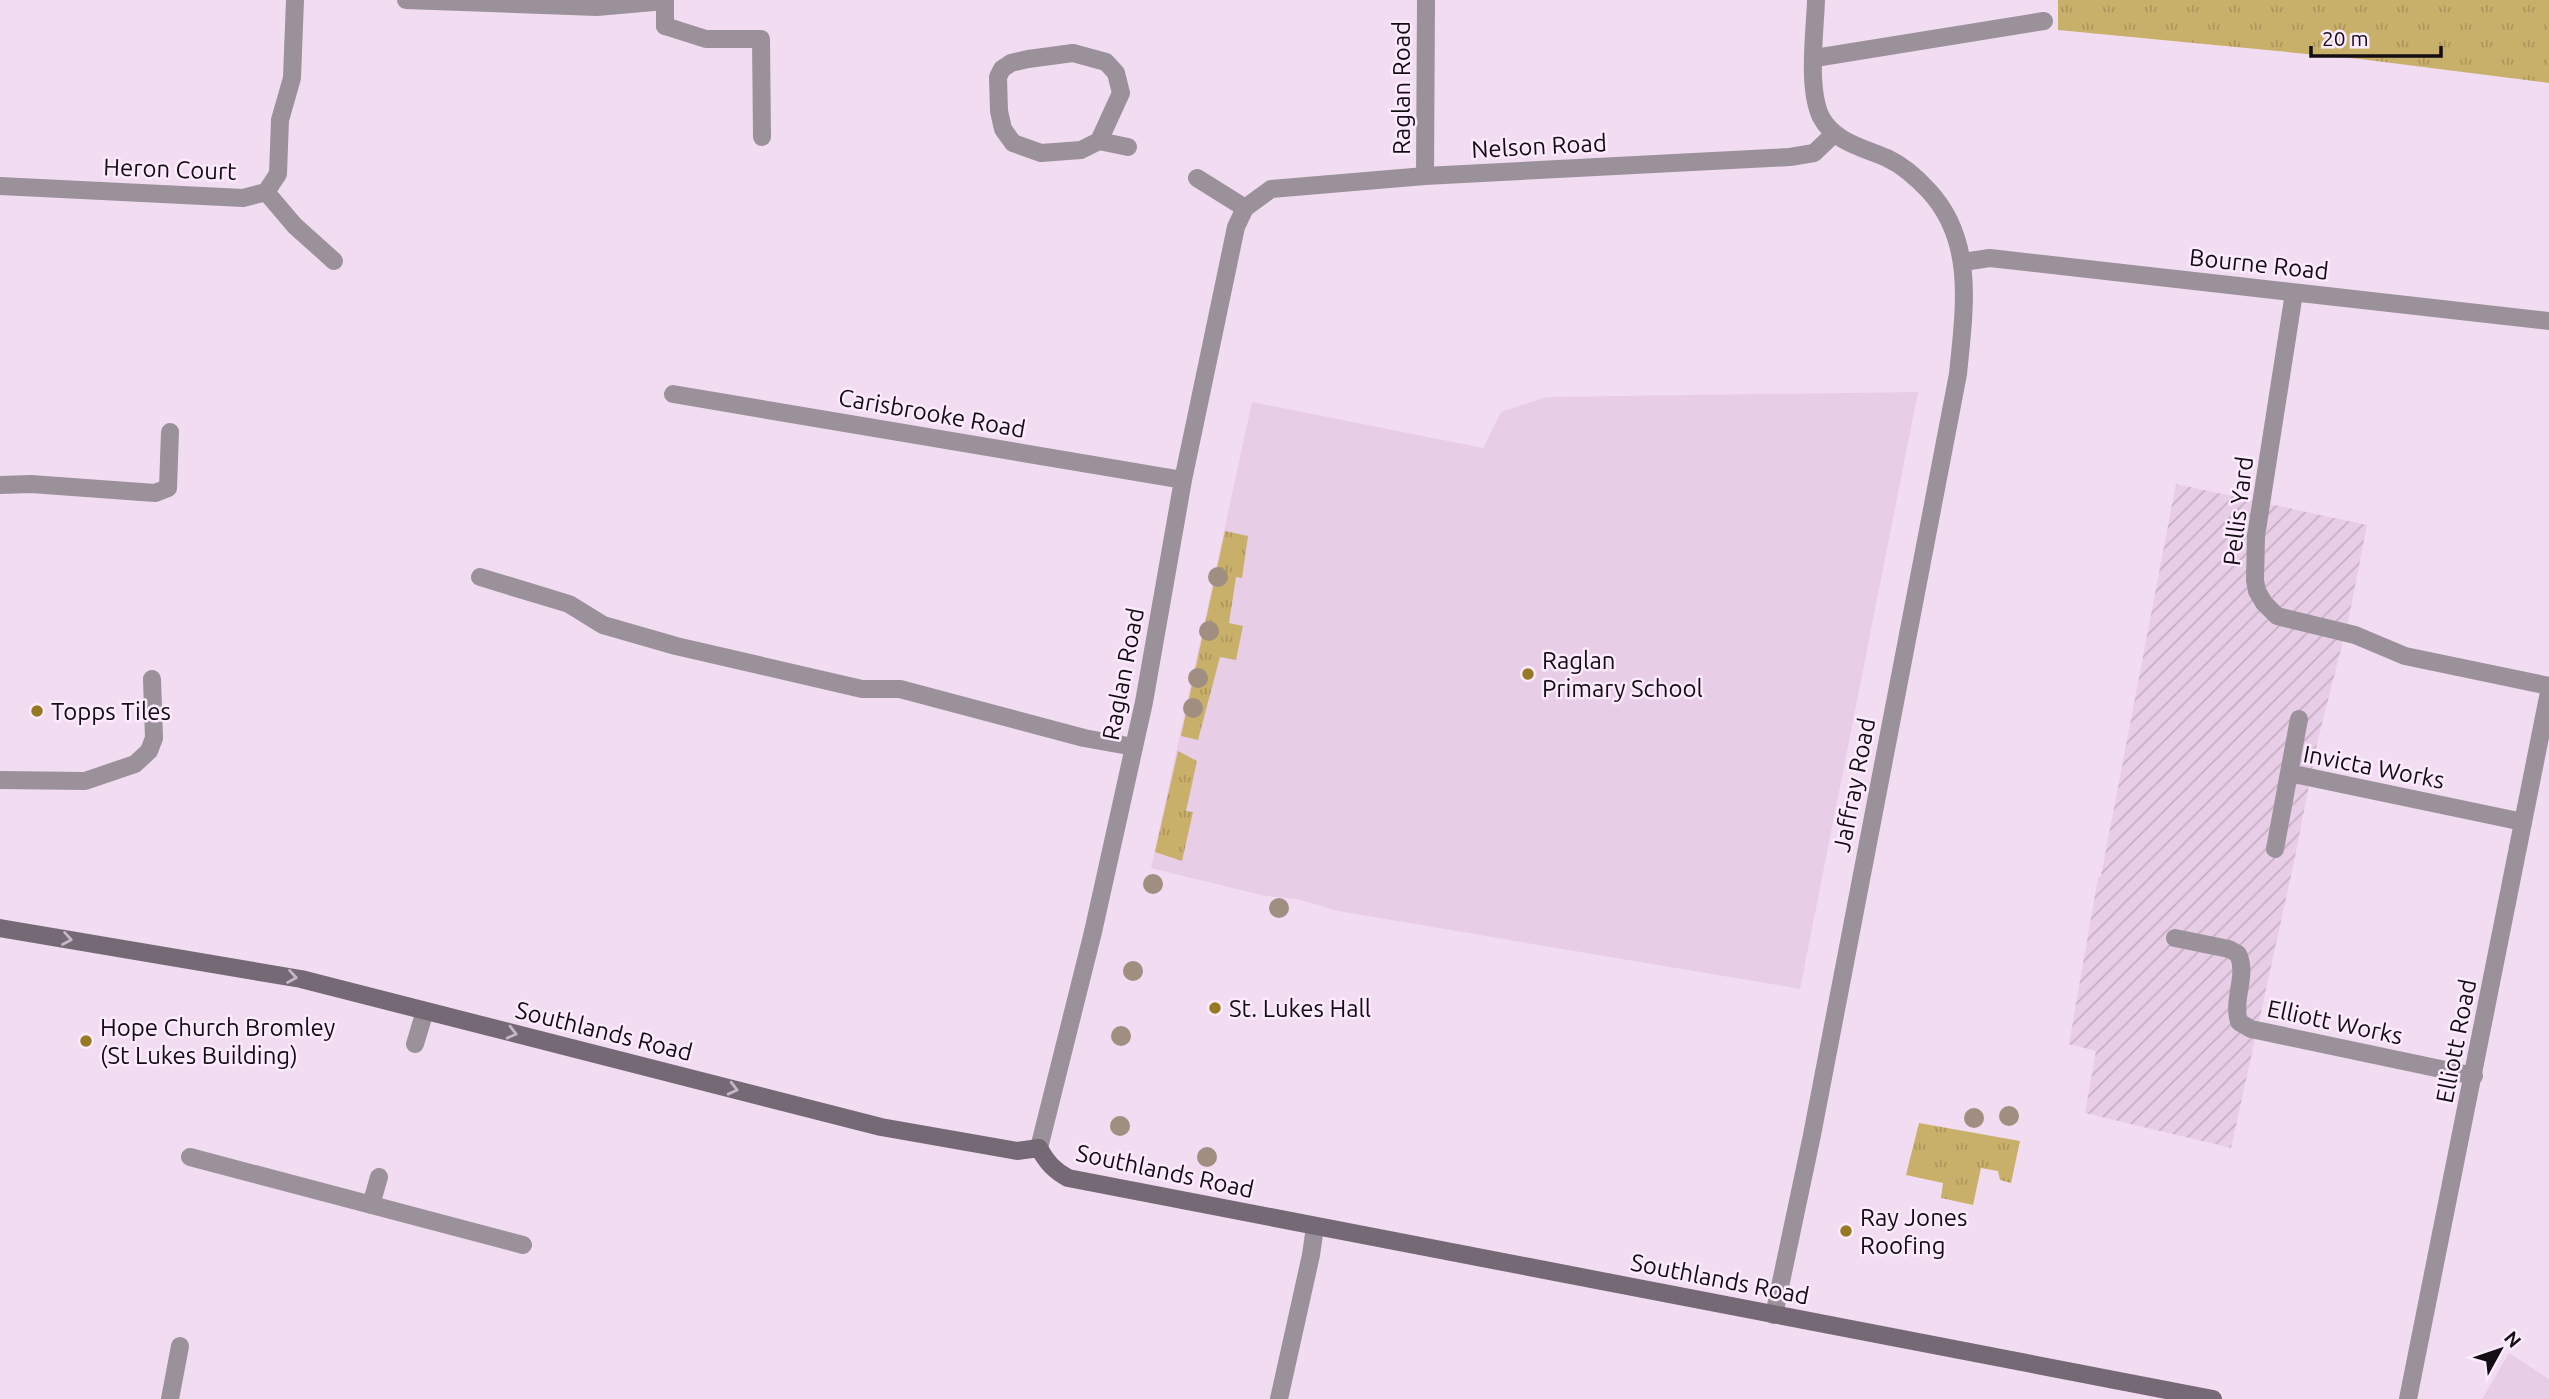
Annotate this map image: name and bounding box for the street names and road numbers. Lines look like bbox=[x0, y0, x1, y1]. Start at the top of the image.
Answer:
street label: Raglan Road bbox=[1388, 21, 1415, 155]
street label: Nelson Road bbox=[1471, 129, 1607, 163]
street label: Heron Court bbox=[103, 153, 238, 185]
street label: Bourne Road bbox=[2188, 243, 2330, 285]
street label: Carisbrooke Road bbox=[836, 383, 1028, 443]
street label: Pellis Yard bbox=[2218, 455, 2258, 567]
street label: Raglan Road bbox=[1097, 606, 1149, 742]
street label: Jaffray Road bbox=[1828, 716, 1880, 854]
street label: Invicta Works bbox=[2301, 740, 2447, 794]
street label: Elliott Road bbox=[2431, 977, 2481, 1105]
street label: Elliott Works bbox=[2265, 994, 2405, 1050]
street label: Southlands Road bbox=[513, 996, 695, 1066]
street label: Southlands Road bbox=[1074, 1139, 1256, 1203]
street label: Southlands Road bbox=[1629, 1248, 1811, 1310]

